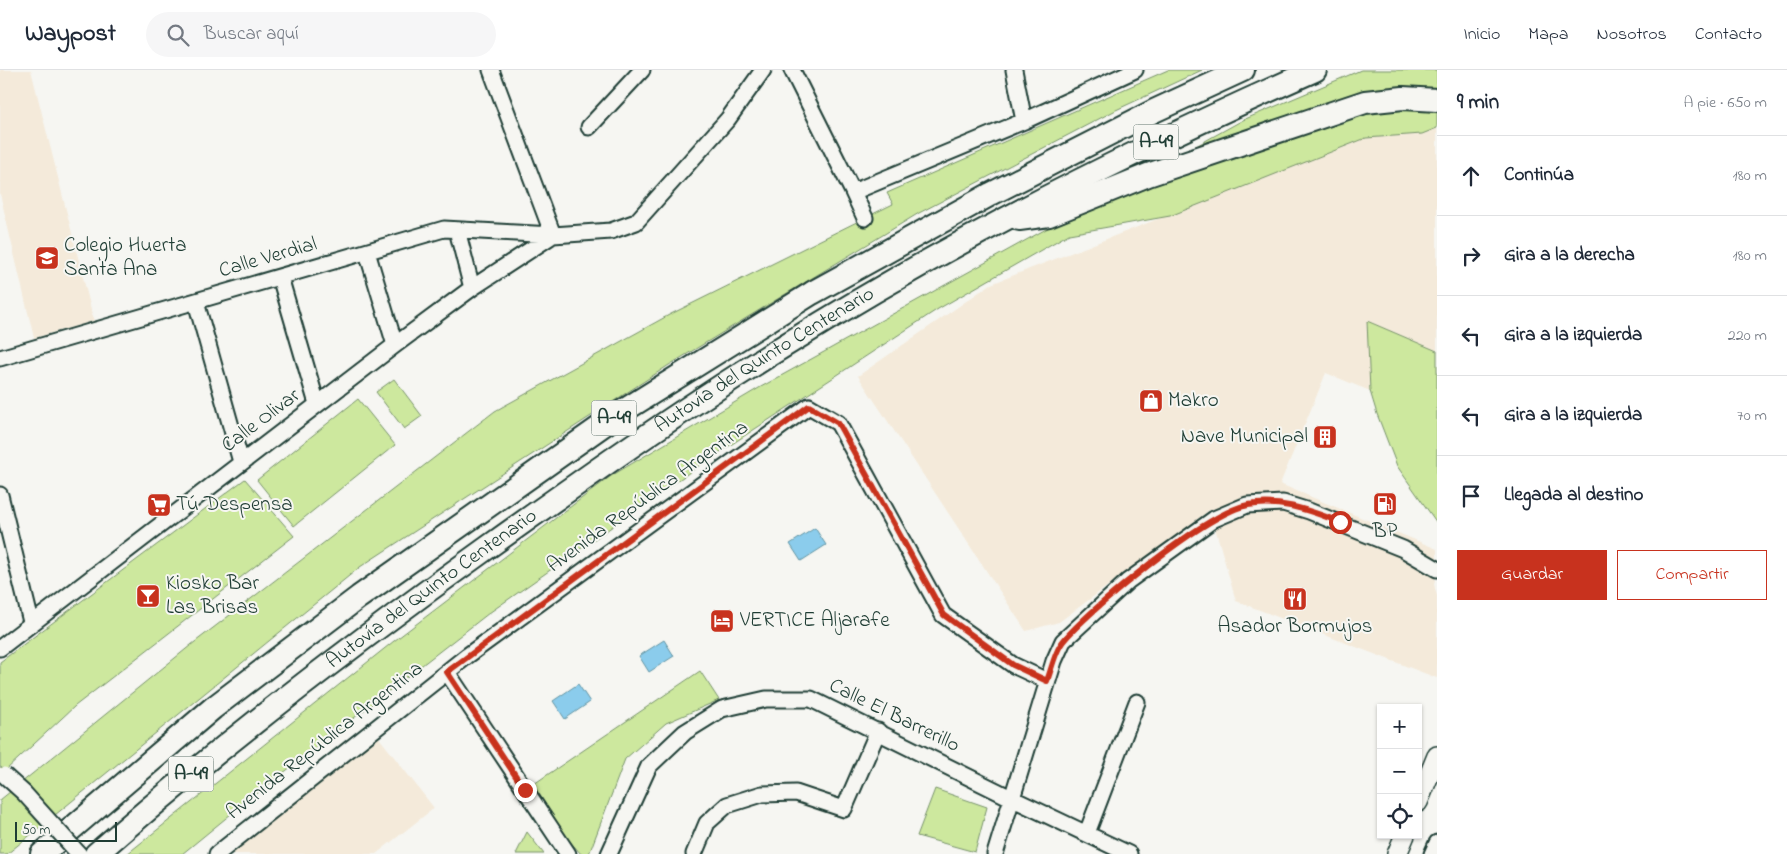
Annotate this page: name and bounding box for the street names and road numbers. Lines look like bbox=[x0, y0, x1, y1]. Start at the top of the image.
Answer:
road number: A-49 bbox=[1134, 124, 1178, 160]
street label: Calle Verdial bbox=[215, 230, 321, 286]
street label: Autovía del Quinto Centenario bbox=[649, 279, 880, 441]
street label: Calle Olivar bbox=[215, 381, 307, 461]
road number: A-49 bbox=[592, 400, 636, 436]
street label: Avenida República Argentina bbox=[541, 413, 756, 582]
street label: Autovía del Quinto Centenario bbox=[320, 502, 544, 676]
street label: Avenida República Argentina bbox=[220, 654, 431, 829]
street label: Calle El Barrerillo bbox=[823, 671, 965, 761]
road number: A-49 bbox=[168, 756, 214, 792]

